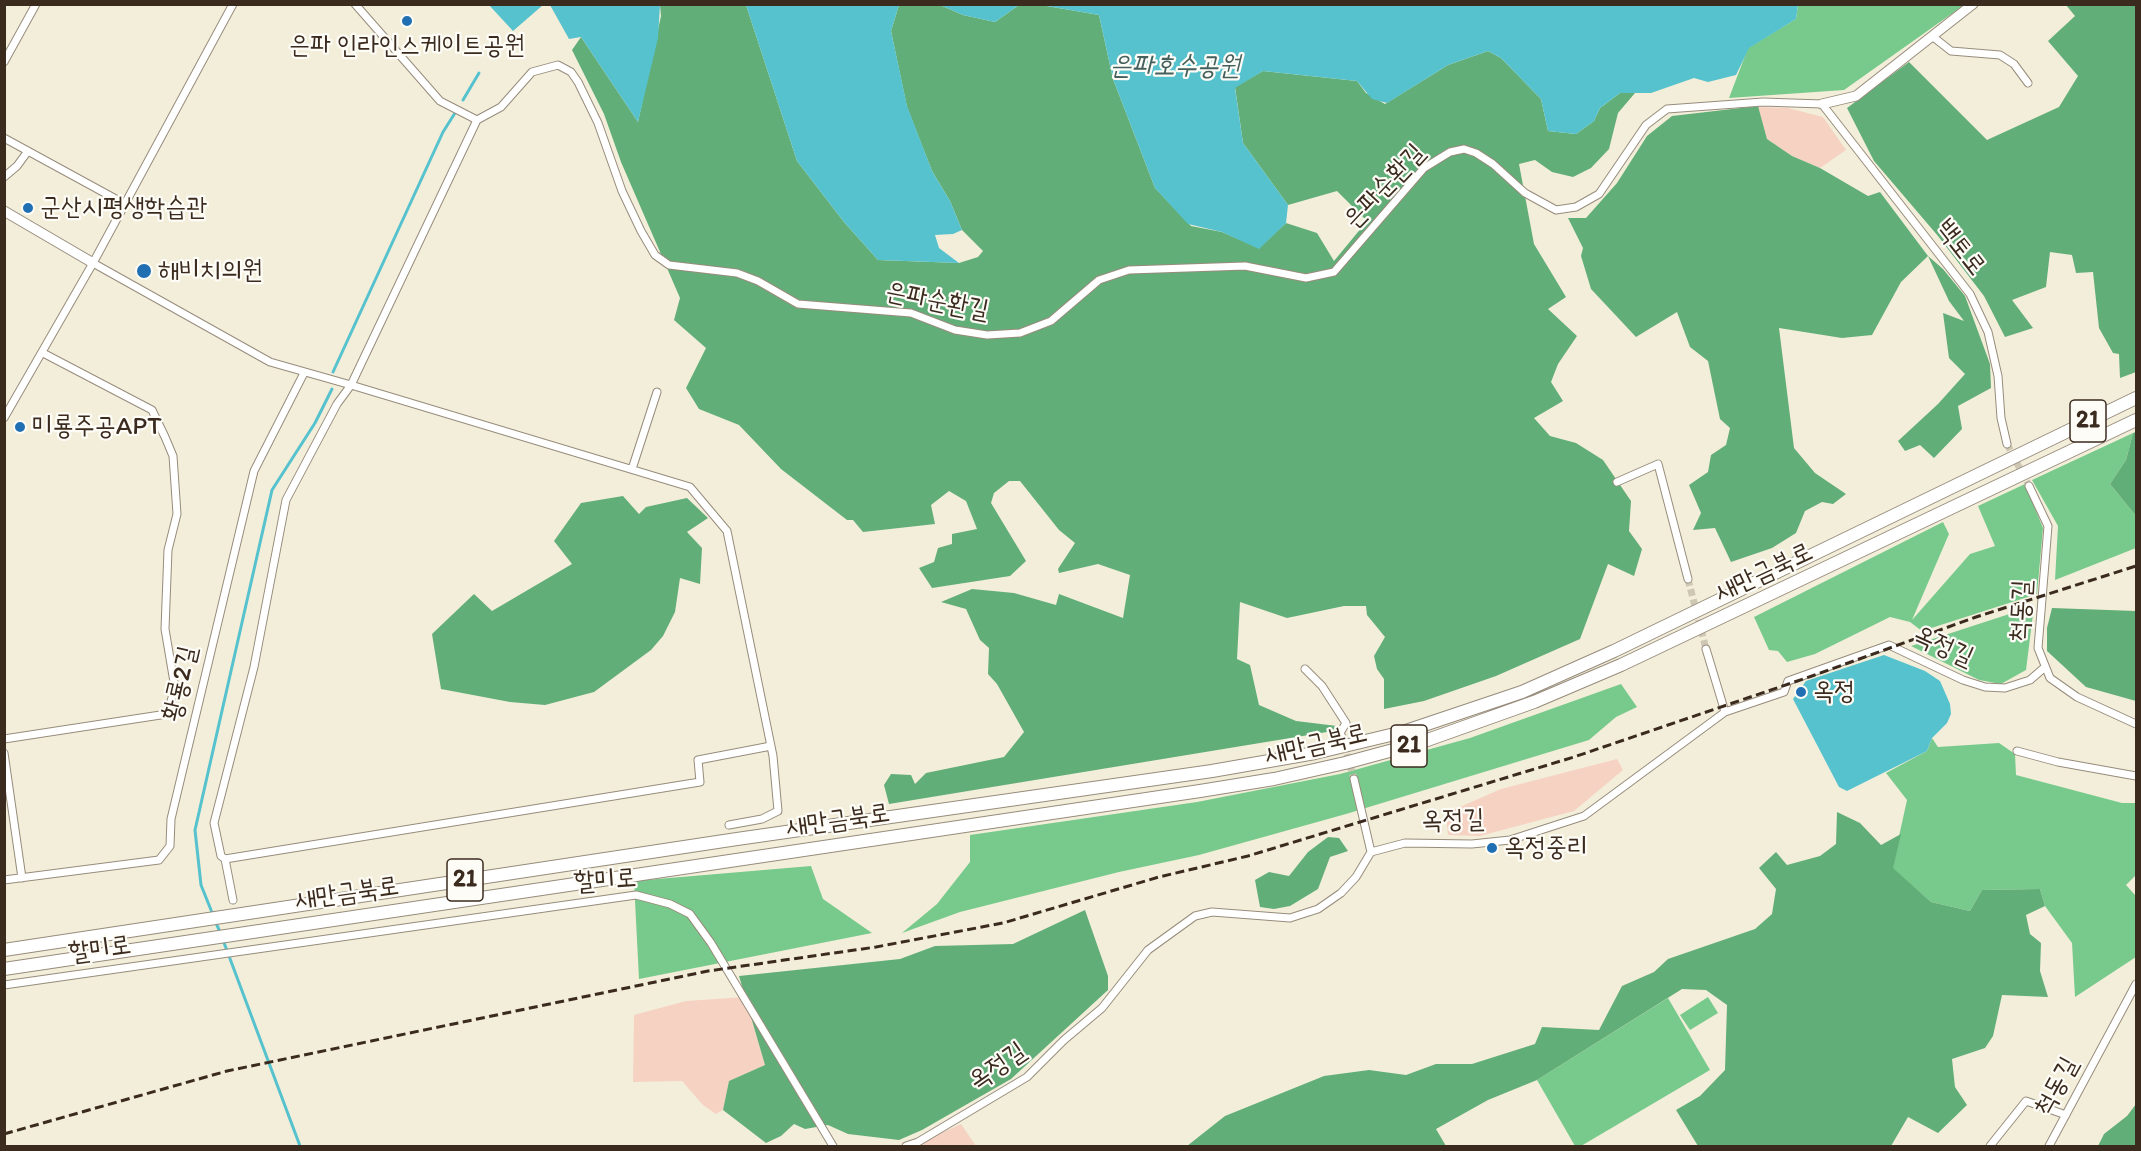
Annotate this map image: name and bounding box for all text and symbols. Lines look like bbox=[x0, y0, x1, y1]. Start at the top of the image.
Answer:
marker: 은파 인라인스케이트공원 bbox=[400, 14, 414, 28]
place label: 은파 인라인스케이트공원 bbox=[289, 30, 525, 62]
water label: 은파호수공원 bbox=[1110, 51, 1240, 83]
street label: 은파순환길 bbox=[1338, 138, 1432, 236]
place label: 군산시평생학습관 bbox=[40, 192, 207, 224]
marker: 군산시평생학습관 bbox=[21, 201, 35, 215]
street label: 백토로 bbox=[1928, 214, 1992, 282]
place label: 해비치의원 bbox=[158, 255, 263, 287]
marker: 해비치의원 bbox=[135, 262, 153, 280]
street label: 은파순환길 bbox=[883, 277, 991, 327]
road number: 21 bbox=[2070, 400, 2106, 442]
place label: 미룡주공APT bbox=[32, 411, 162, 443]
marker: 미룡주공APT bbox=[13, 420, 27, 434]
street label: 새만금북로 bbox=[1710, 537, 1818, 609]
street label: 척동길 bbox=[2005, 579, 2039, 643]
street label: 옥정길 bbox=[1908, 620, 1978, 674]
street label: 황룡2길 bbox=[157, 643, 205, 725]
place label: 옥정 bbox=[1813, 676, 1855, 708]
marker: 옥정 bbox=[1794, 685, 1808, 699]
street label: 새만금북로 bbox=[1262, 718, 1370, 772]
road number: 21 bbox=[1391, 725, 1427, 767]
street label: 새만금북로 bbox=[784, 798, 892, 844]
street label: 옥정길 bbox=[1421, 804, 1485, 838]
place label: 옥정중리 bbox=[1504, 832, 1588, 864]
marker: 옥정중리 bbox=[1485, 841, 1499, 855]
road number: 21 bbox=[447, 859, 483, 901]
street label: 할미로 bbox=[573, 863, 637, 899]
street label: 새만금북로 bbox=[293, 871, 401, 917]
street label: 할미로 bbox=[67, 930, 133, 970]
street label: 옥정길 bbox=[963, 1036, 1033, 1098]
street label: 척동길 bbox=[2028, 1052, 2086, 1122]

